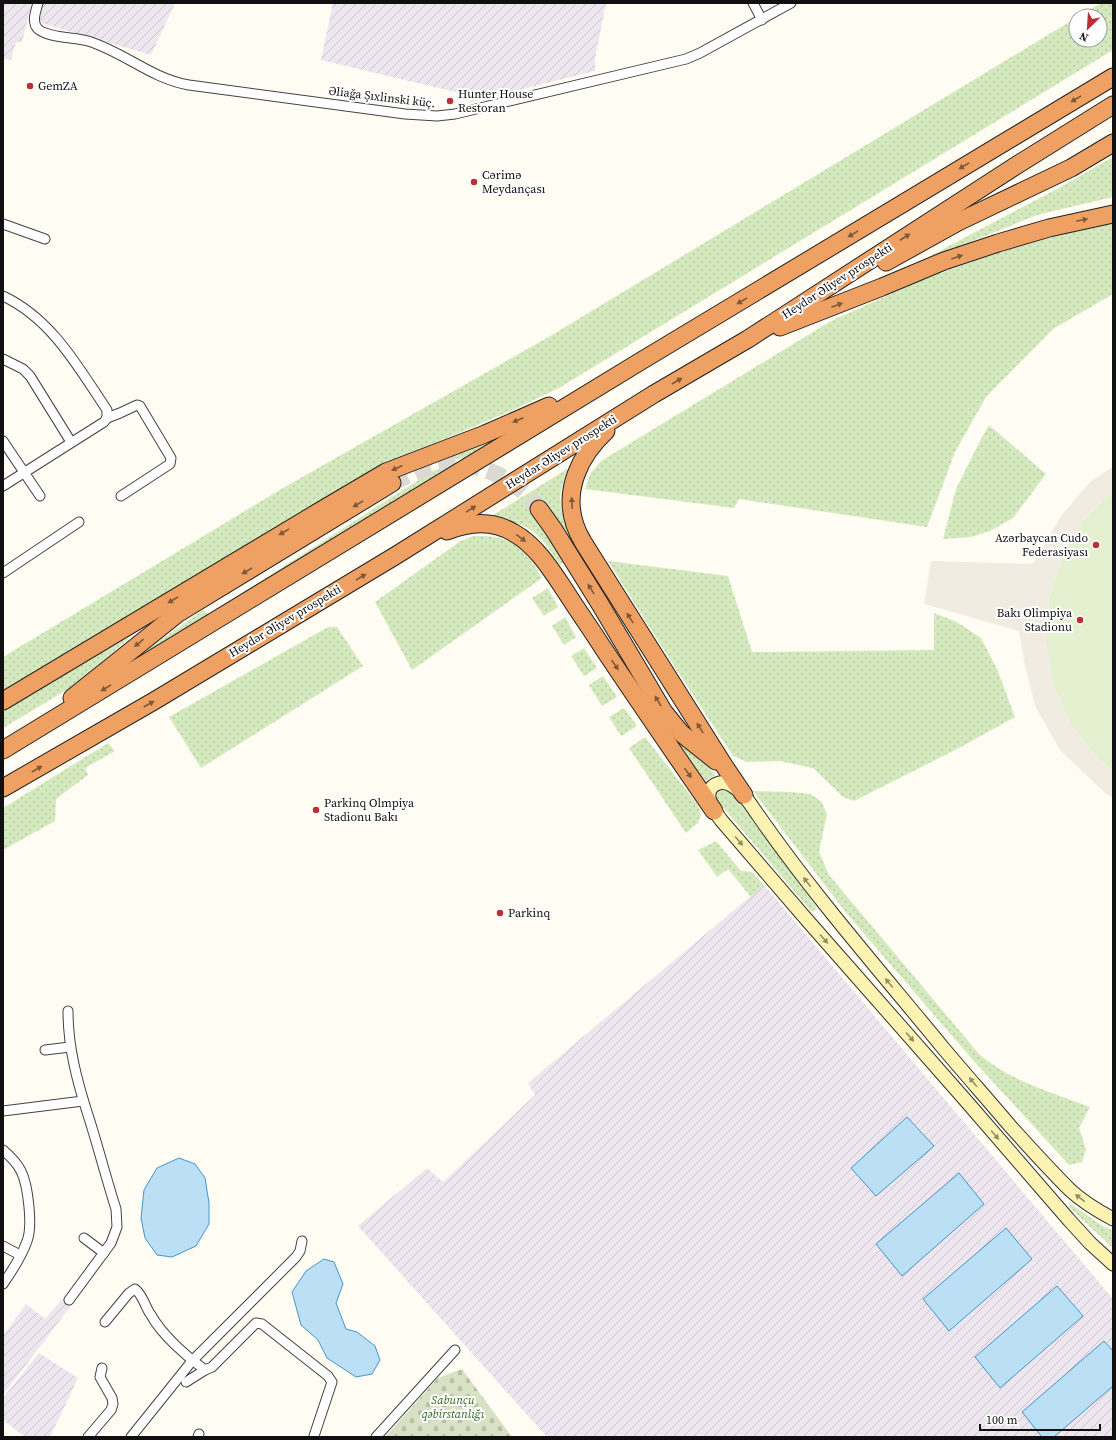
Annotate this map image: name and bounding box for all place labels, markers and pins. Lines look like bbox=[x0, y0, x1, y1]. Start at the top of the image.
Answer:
place label: GemZA bbox=[38, 78, 78, 94]
marker: GemZA bbox=[25, 81, 35, 91]
place label: Hunter House Restoran bbox=[458, 86, 533, 116]
marker: Hunter House Restoran bbox=[445, 96, 455, 106]
place label: Cərimə Meydançası bbox=[482, 167, 546, 197]
marker: Cərimə Meydançası bbox=[469, 177, 479, 187]
place label: Azərbaycan Cudo Federasiyası bbox=[995, 530, 1088, 560]
marker: Azərbaycan Cudo Federasiyası bbox=[1091, 540, 1101, 550]
place label: Bakı Olimpiya Stadionu bbox=[997, 605, 1073, 635]
marker: Bakı Olimpiya Stadionu bbox=[1075, 615, 1085, 625]
place label: Parkinq Olmpiya Stadionu Bakı bbox=[324, 795, 415, 825]
marker: Parkinq Olmpiya Stadionu Bakı bbox=[311, 805, 321, 815]
place label: Parkinq bbox=[508, 905, 550, 921]
marker: Parkinq bbox=[495, 908, 505, 918]

